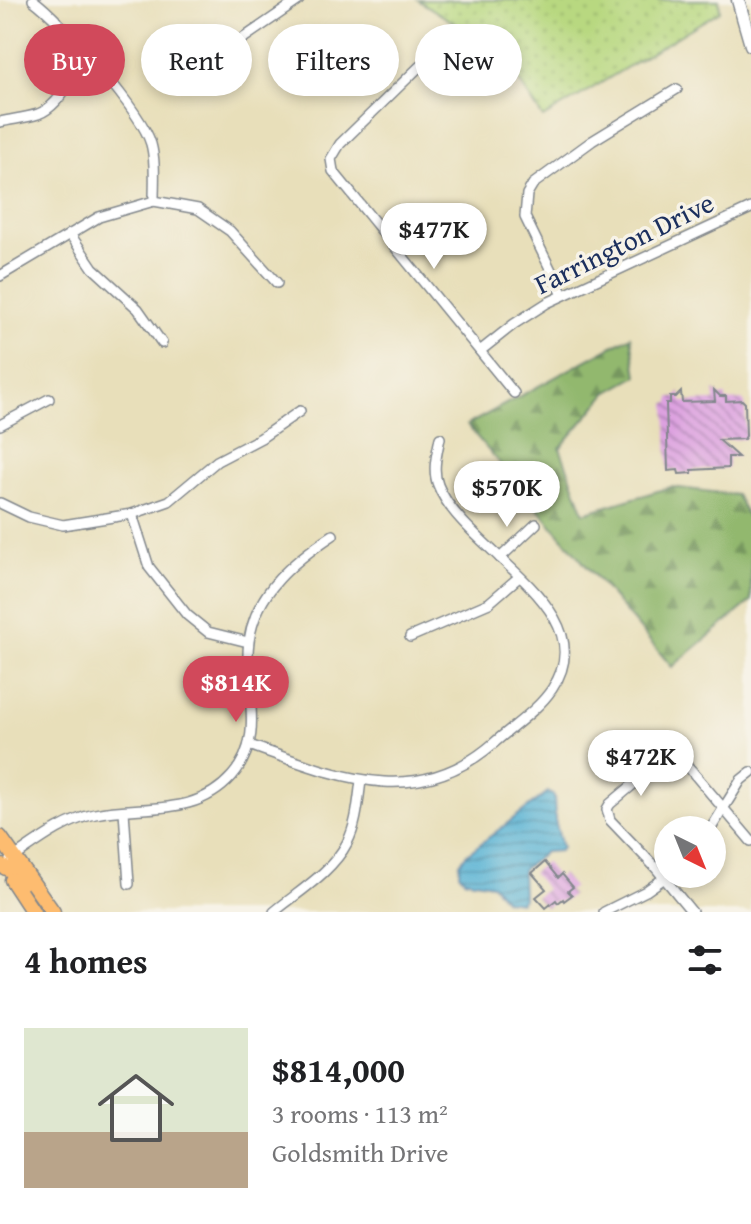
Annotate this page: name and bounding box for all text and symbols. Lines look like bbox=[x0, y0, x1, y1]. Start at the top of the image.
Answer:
chip: Buy bbox=[24, 24, 125, 96]
chip: Rent bbox=[141, 24, 252, 96]
chip: Filters bbox=[268, 24, 399, 96]
chip: New bbox=[415, 24, 522, 96]
street label: Farrington Drive bbox=[527, 181, 721, 304]
pin: $477K bbox=[378, 203, 490, 271]
text: $477K bbox=[399, 209, 469, 248]
pin: $570K bbox=[451, 461, 563, 529]
text: $570K bbox=[472, 467, 542, 506]
pin: $814K bbox=[180, 656, 292, 724]
text: $814K bbox=[201, 662, 271, 701]
pin: $472K bbox=[585, 730, 697, 798]
text: $472K bbox=[606, 736, 676, 775]
north arrow bbox=[654, 816, 726, 888]
map controls bbox=[654, 816, 726, 888]
text: 4 homes bbox=[24, 936, 148, 985]
icon: filters bbox=[683, 938, 727, 982]
text: $814,000 bbox=[272, 1045, 405, 1094]
icon: home bbox=[88, 1060, 184, 1156]
text: 3 rooms · 113 m² bbox=[272, 1094, 448, 1133]
text: Goldsmith Drive bbox=[272, 1133, 448, 1172]

